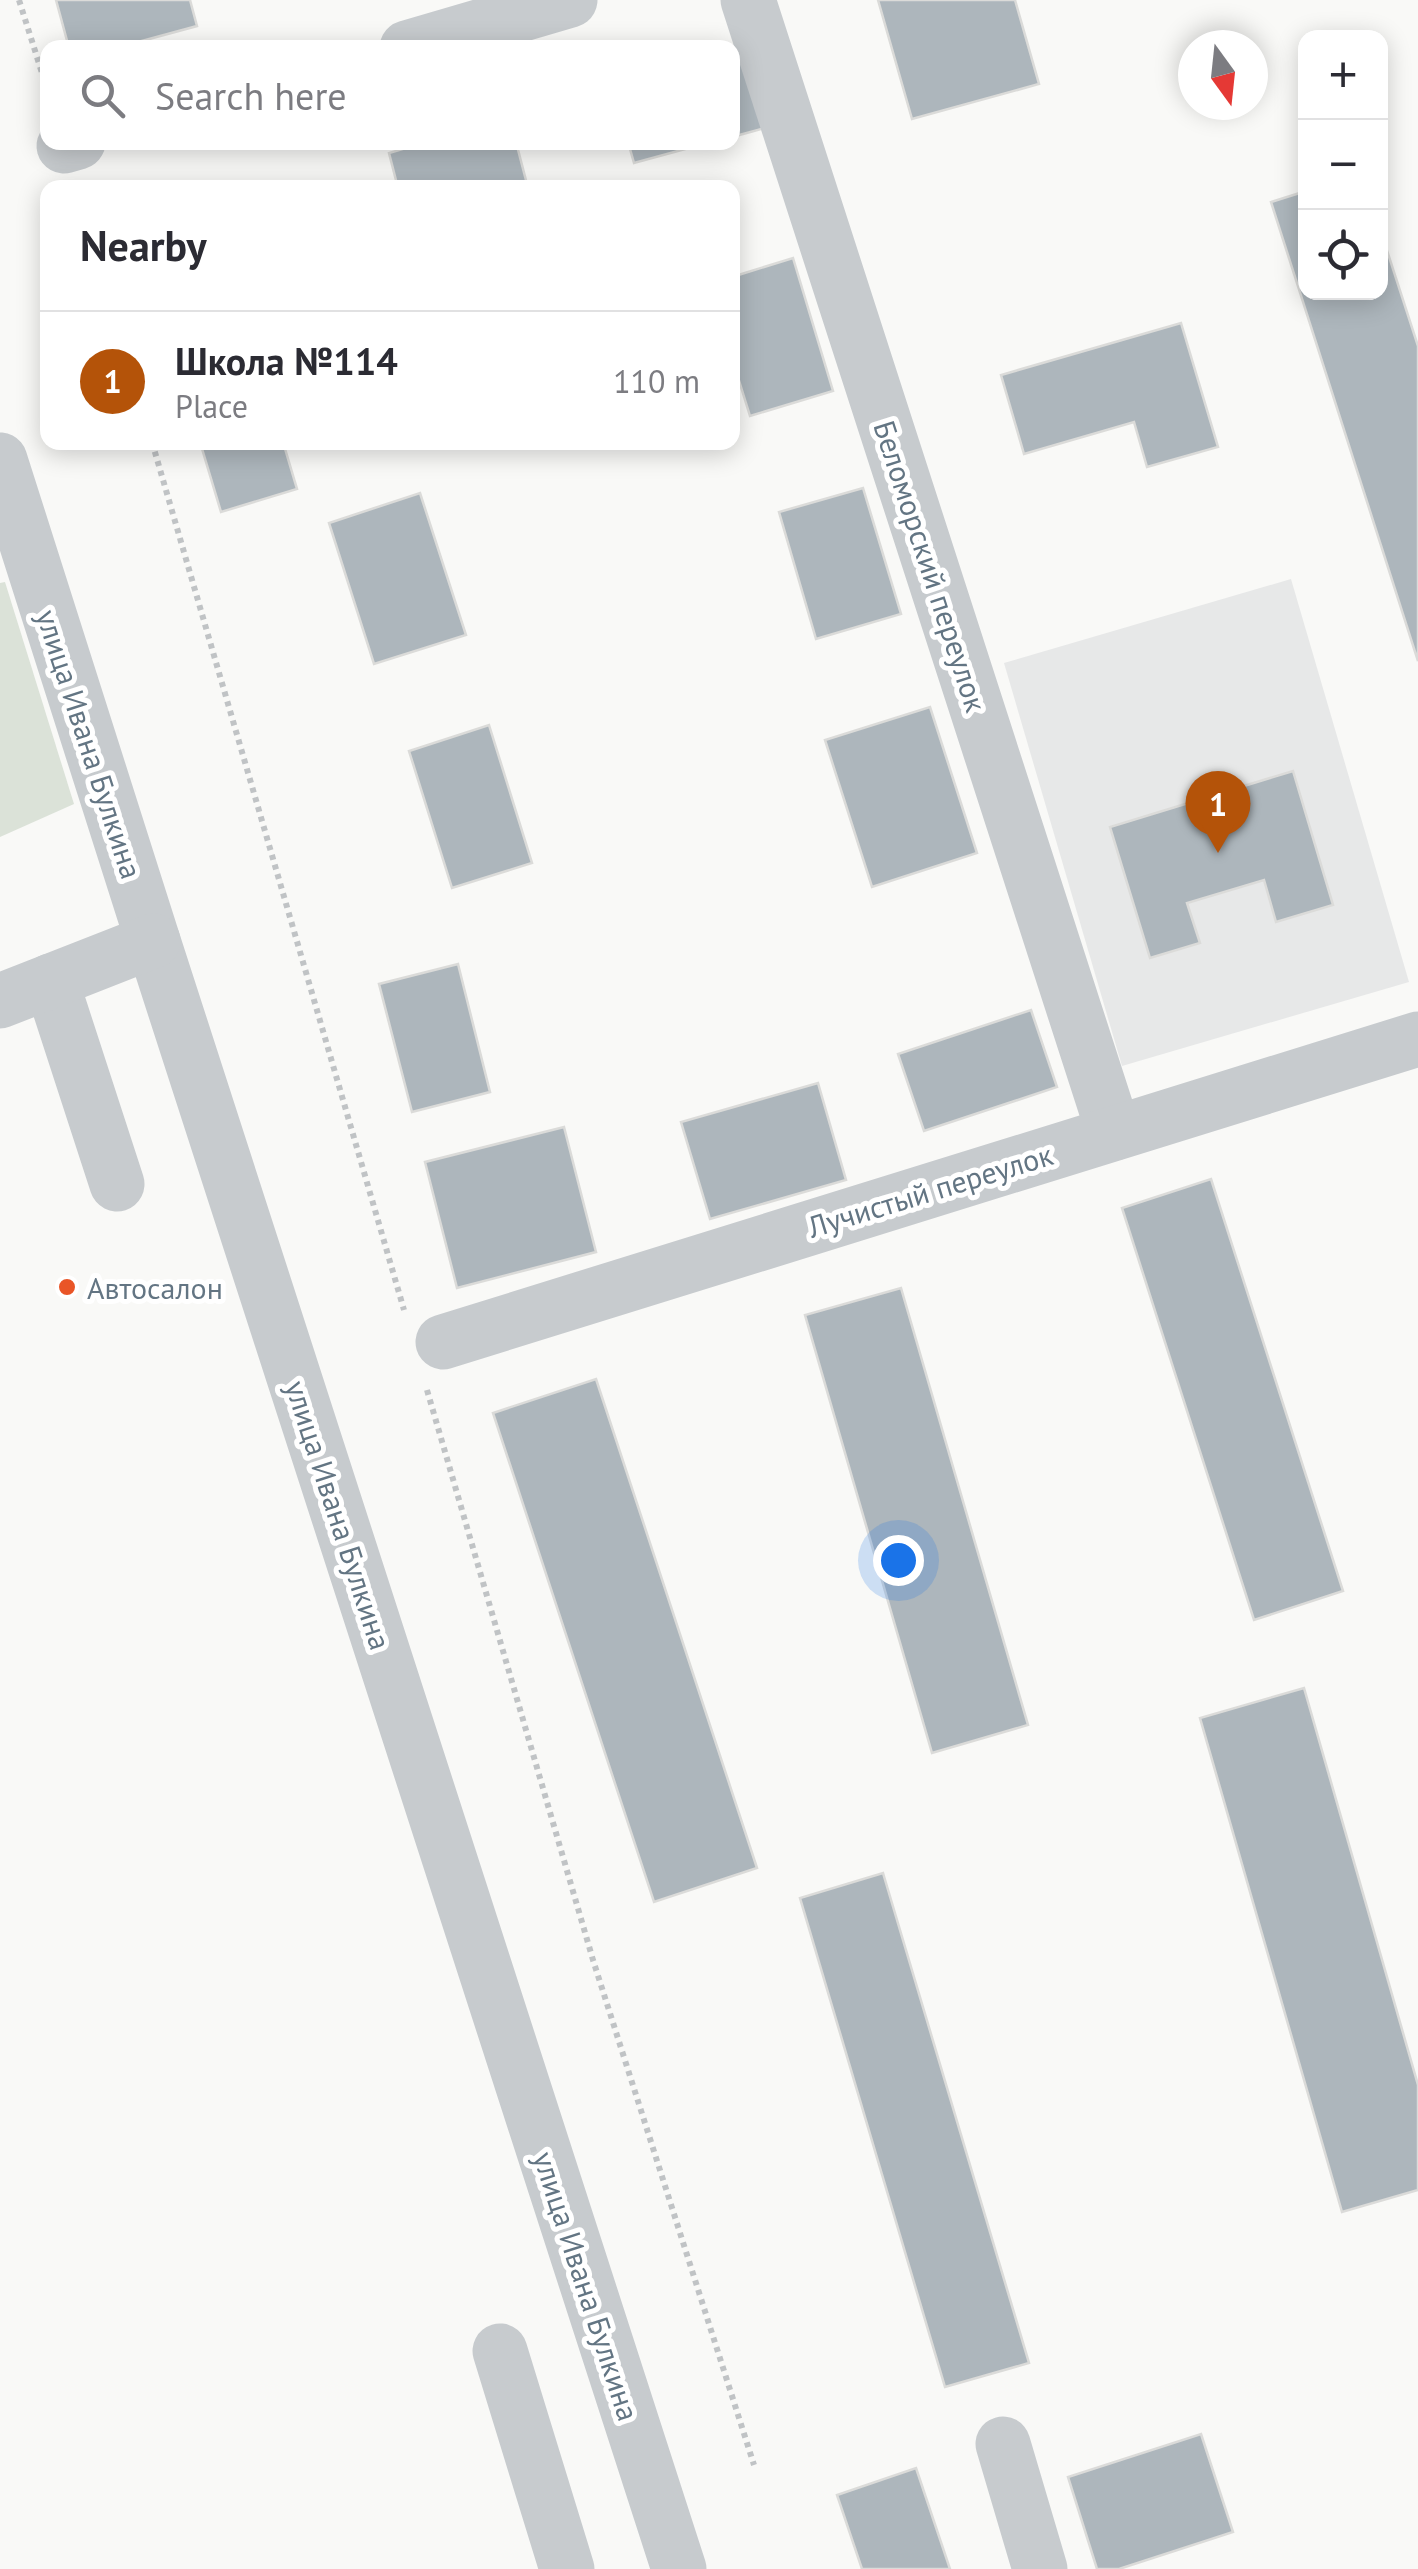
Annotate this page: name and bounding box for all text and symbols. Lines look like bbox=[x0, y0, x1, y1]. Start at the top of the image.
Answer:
north arrow bbox=[1178, 30, 1268, 120]
map controls bbox=[1298, 30, 1388, 300]
button: + bbox=[1298, 30, 1388, 120]
search box bbox=[40, 40, 740, 150]
icon: search bbox=[75, 68, 130, 123]
text: Search here bbox=[155, 71, 347, 120]
button: − bbox=[1298, 120, 1388, 210]
button: locate bbox=[1298, 210, 1388, 300]
text: Nearby bbox=[80, 218, 207, 273]
text: Школа №114 bbox=[175, 336, 398, 385]
text: 1 bbox=[103, 360, 122, 402]
text: 110 m bbox=[613, 360, 700, 402]
text: Place bbox=[175, 385, 248, 427]
street label: Беломорский переулок bbox=[866, 415, 997, 717]
street label: улица Ивана Булкина bbox=[28, 604, 152, 884]
pin: 1 bbox=[1186, 770, 1250, 853]
street label: Лучистый переулок bbox=[802, 1134, 1058, 1246]
place label: Автосалон bbox=[87, 1268, 223, 1307]
marker: Автосалон bbox=[56, 1276, 78, 1298]
street label: улица Ивана Булкина bbox=[277, 1375, 401, 1655]
your location bbox=[873, 1535, 924, 1586]
street label: улица Ивана Булкина bbox=[525, 2146, 649, 2426]

